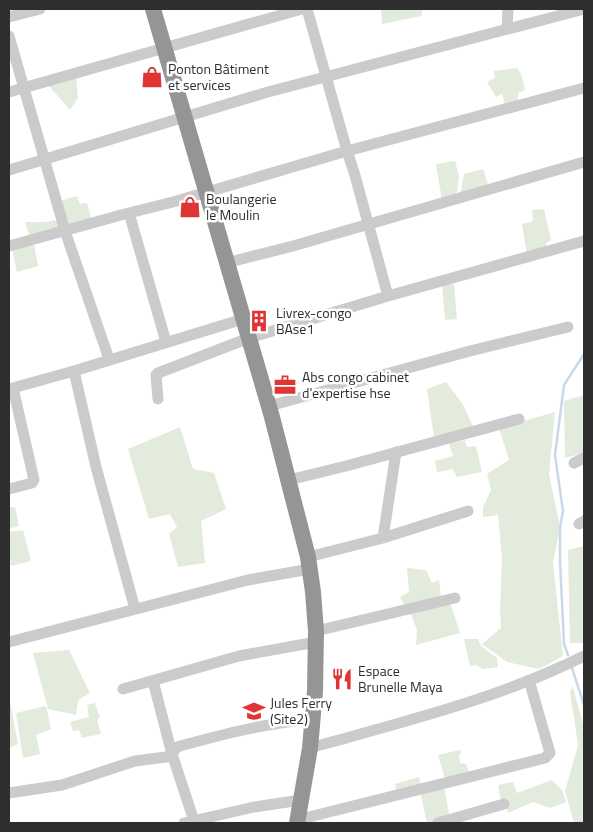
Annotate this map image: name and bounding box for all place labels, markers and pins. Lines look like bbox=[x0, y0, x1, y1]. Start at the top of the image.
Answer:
place label: Ponton Bâtiment et services bbox=[168, 58, 269, 95]
shop icon: Ponton Bâtiment et services bbox=[139, 64, 165, 90]
place label: Boulangerie le Moulin bbox=[206, 188, 276, 225]
shop icon: Boulangerie le Moulin bbox=[177, 194, 203, 220]
place label: Livrex-congo BAse1 bbox=[276, 302, 352, 339]
building icon: Livrex-congo BAse1 bbox=[246, 308, 272, 334]
place label: Abs congo cabinet d'expertise hse bbox=[302, 366, 409, 403]
office icon: Abs congo cabinet d'expertise hse bbox=[272, 372, 298, 398]
place label: Espace Brunelle Maya bbox=[358, 660, 442, 697]
restaurant icon: Espace Brunelle Maya bbox=[329, 666, 355, 692]
place label: Jules Ferry (Site2) bbox=[270, 692, 332, 729]
school or university icon: Jules Ferry (Site2) bbox=[241, 698, 267, 724]

